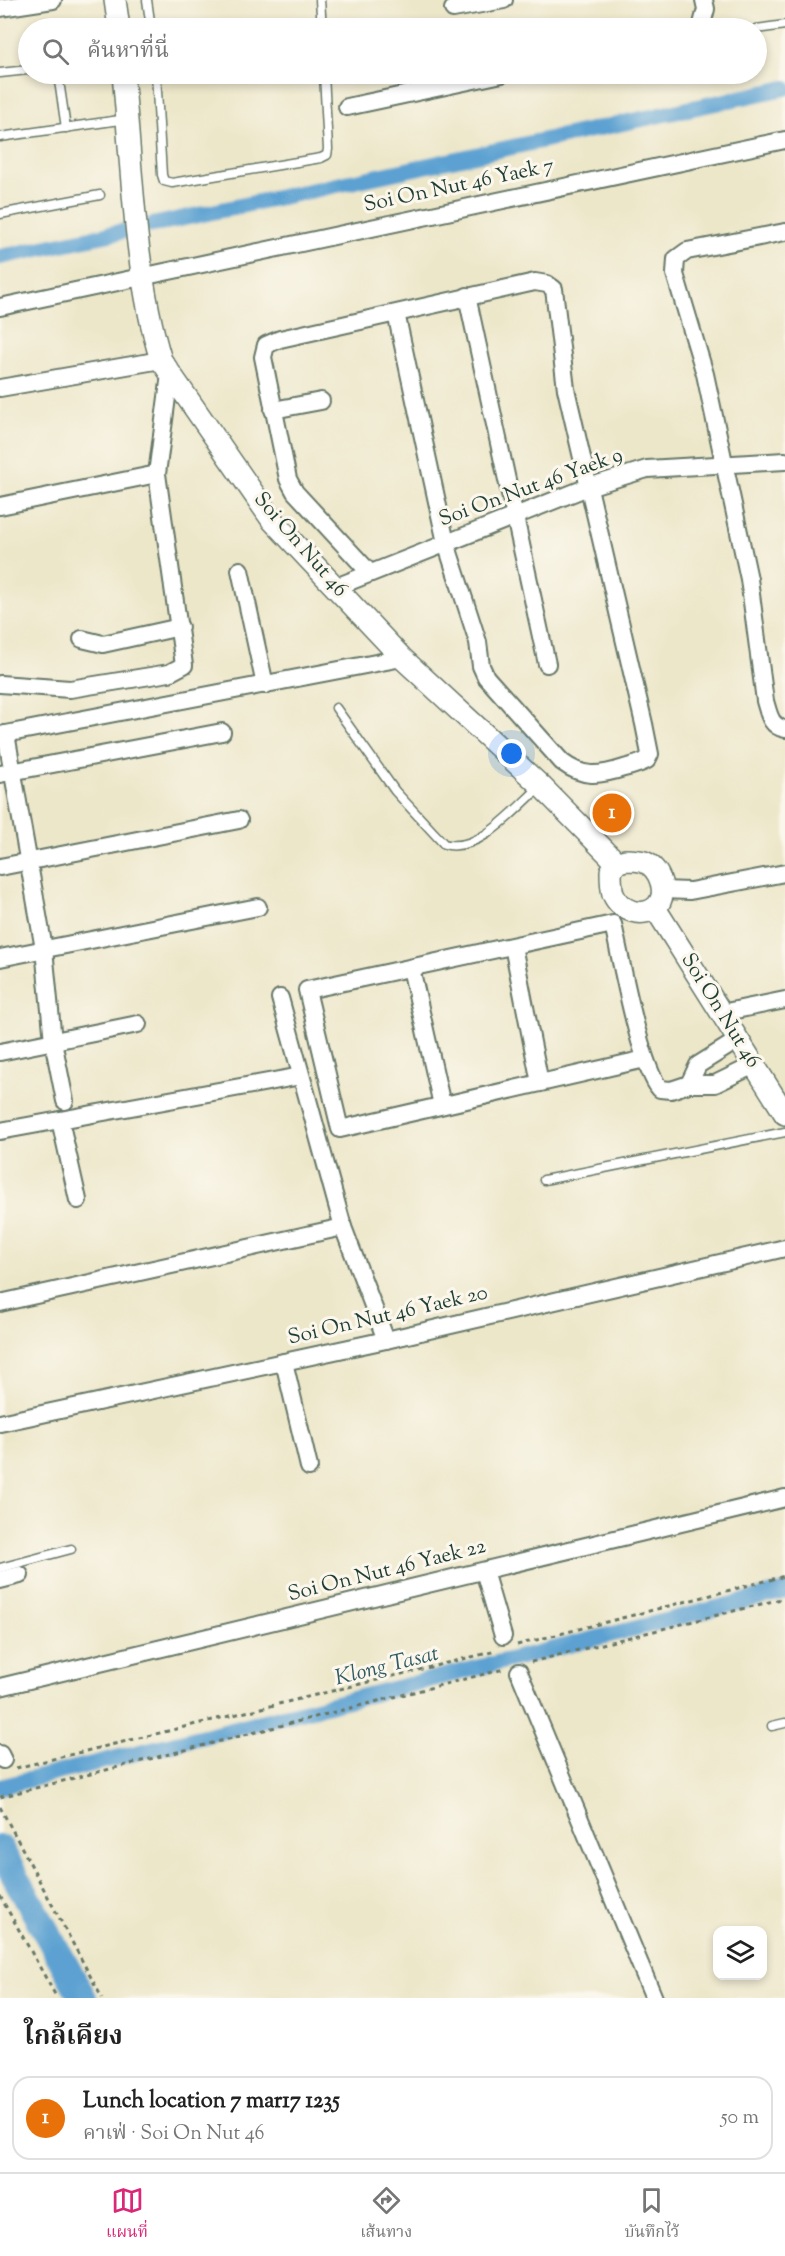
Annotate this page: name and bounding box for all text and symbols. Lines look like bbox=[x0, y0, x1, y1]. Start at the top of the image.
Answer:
search box bbox=[18, 18, 767, 84]
icon: search bbox=[39, 35, 72, 68]
text: ค้นหาที่นี่ bbox=[87, 36, 169, 68]
street label: Soi On Nut 46 Yaek 7 bbox=[361, 151, 557, 221]
street label: Soi On Nut 46 Yaek 9 bbox=[435, 441, 627, 535]
street label: Soi On Nut 46 bbox=[246, 486, 354, 604]
your location bbox=[497, 739, 526, 768]
pin: 1 bbox=[592, 790, 632, 836]
street label: Soi On Nut 46 bbox=[673, 948, 767, 1074]
street label: Soi On Nut 46 Yaek 20 bbox=[285, 1278, 491, 1354]
street label: Soi On Nut 46 Yaek 22 bbox=[285, 1532, 489, 1610]
water label: Klong Tasat bbox=[332, 1639, 443, 1695]
map controls bbox=[713, 1926, 767, 1980]
button: layers bbox=[713, 1926, 767, 1980]
text: ใกล้เคียง bbox=[24, 2019, 123, 2056]
text: Lunch location 7 mar17 1235 bbox=[83, 2086, 340, 2118]
text: 1 bbox=[42, 2104, 49, 2133]
text: 50 m bbox=[721, 2104, 759, 2133]
text: คาเฟ่ · Soi On Nut 46 bbox=[83, 2120, 265, 2149]
tab: แผนที่ bbox=[106, 2184, 148, 2246]
tab: เส้นทาง bbox=[360, 2184, 412, 2246]
tab: บันทึกไว้ bbox=[624, 2184, 679, 2246]

